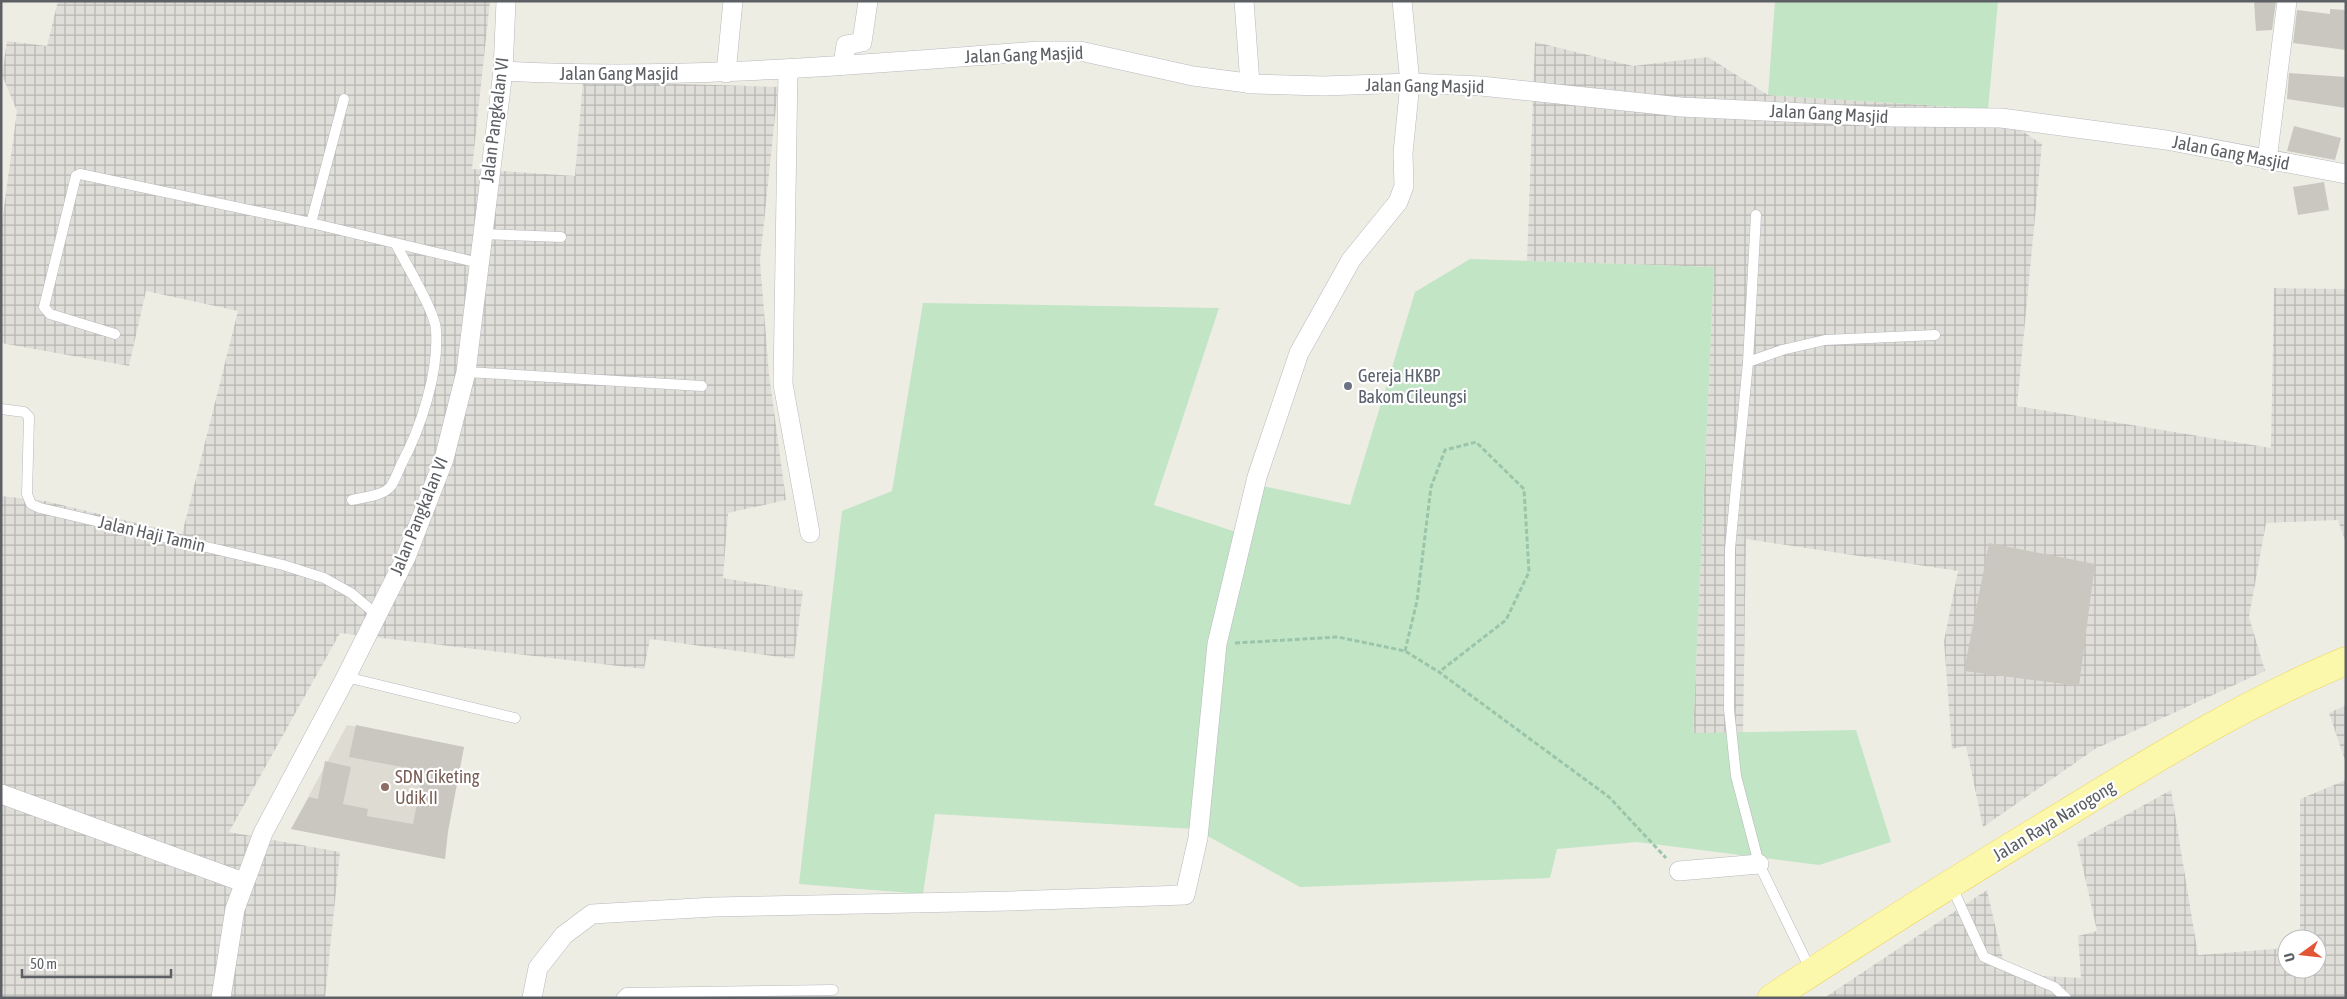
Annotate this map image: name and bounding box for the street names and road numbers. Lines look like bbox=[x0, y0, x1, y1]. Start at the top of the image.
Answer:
street label: Jalan Gang Masjid bbox=[964, 42, 1084, 67]
street label: Jalan Pangkalan VI bbox=[476, 56, 513, 184]
street label: Jalan Gang Masjid bbox=[560, 63, 678, 84]
street label: Jalan Gang Masjid bbox=[1365, 74, 1485, 97]
street label: Jalan Gang Masjid bbox=[1769, 100, 1889, 127]
street label: Jalan Gang Masjid bbox=[2171, 131, 2291, 174]
street label: Jalan Pangkalan VI bbox=[385, 454, 452, 578]
street label: Jalan Haji Tamin bbox=[97, 511, 208, 556]
street label: Jalan Raya Narogong bbox=[1989, 776, 2119, 865]

